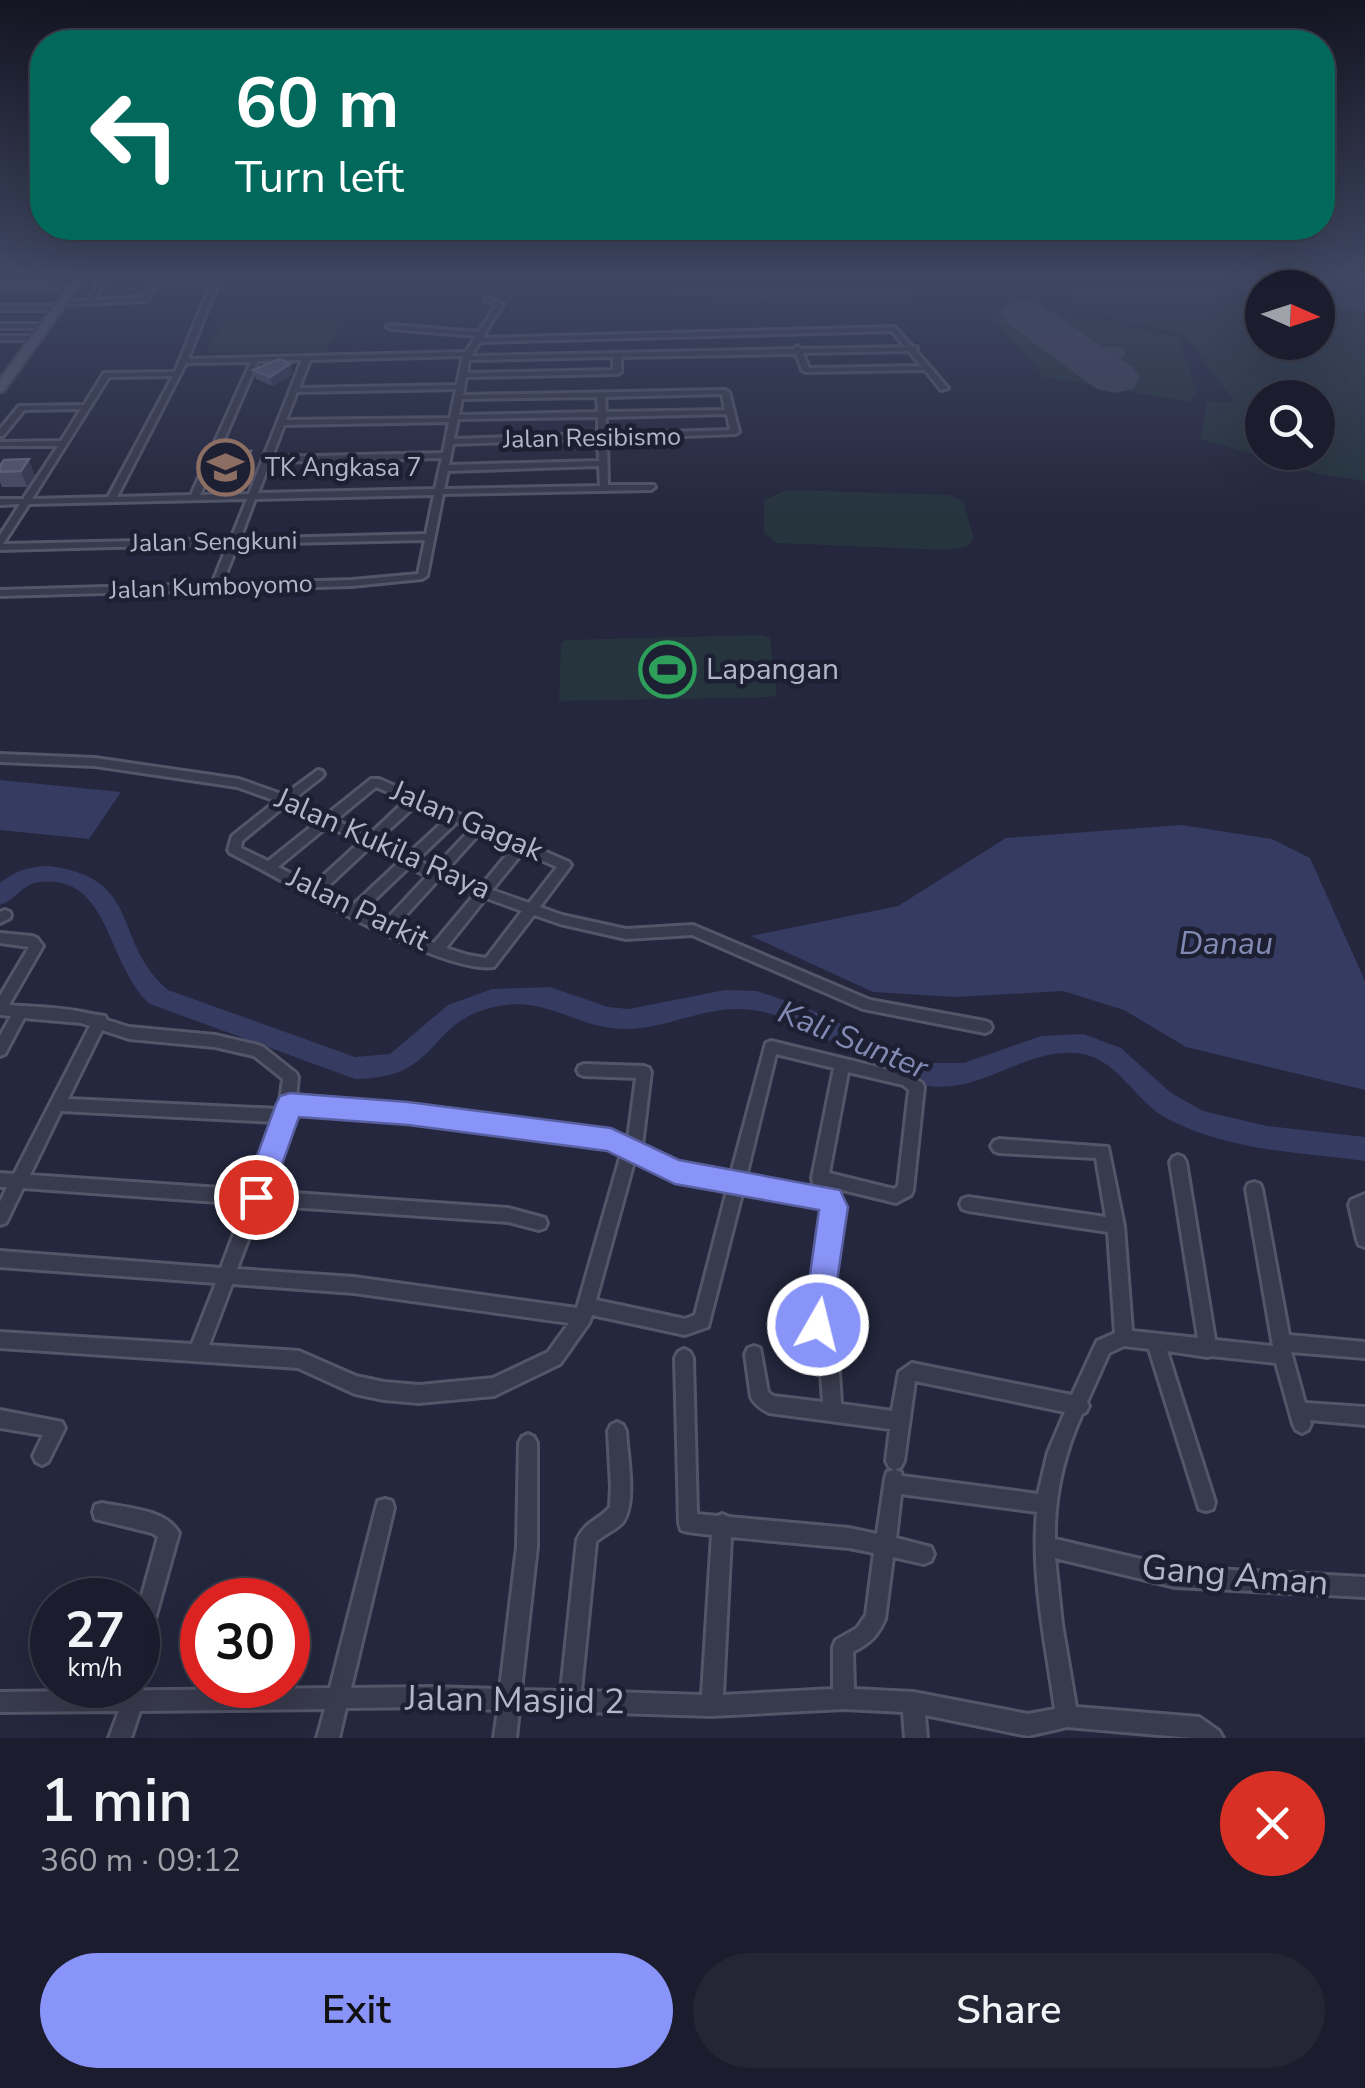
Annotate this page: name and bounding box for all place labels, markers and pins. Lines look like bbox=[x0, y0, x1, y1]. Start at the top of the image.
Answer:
school or university icon: TK Angkasa 7 bbox=[196, 438, 256, 498]
place label: TK Angkasa 7 bbox=[265, 451, 422, 485]
sports icon: Lapangan bbox=[637, 639, 697, 699]
place label: Lapangan bbox=[706, 649, 839, 690]
pin bbox=[214, 1155, 299, 1240]

